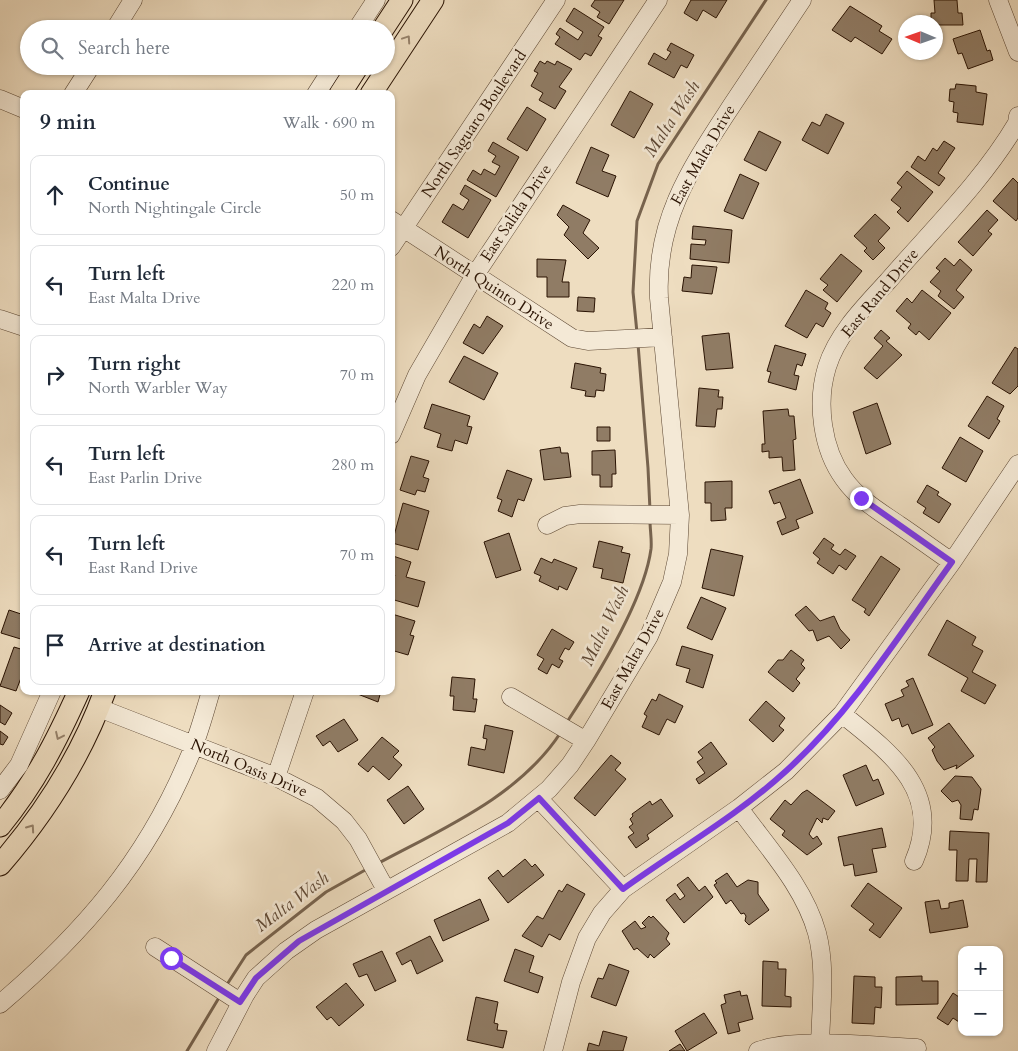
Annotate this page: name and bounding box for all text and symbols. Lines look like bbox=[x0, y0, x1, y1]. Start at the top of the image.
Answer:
north arrow bbox=[898, 15, 943, 60]
search box bbox=[20, 20, 395, 75]
icon: search bbox=[38, 34, 66, 62]
text: Search here bbox=[78, 35, 170, 61]
one-way arrow bbox=[401, 35, 410, 44]
street label: North Saguaro Boulevard bbox=[416, 45, 532, 202]
water label: Malta Wash bbox=[638, 76, 706, 162]
street label: East Malta Drive bbox=[665, 101, 741, 209]
text: 9 min bbox=[40, 108, 96, 137]
text: Walk · 690 m bbox=[283, 112, 375, 134]
street label: East Salida Drive bbox=[475, 160, 557, 266]
text: Continue bbox=[88, 171, 170, 197]
icon: ahead bbox=[41, 181, 69, 209]
text: 50 m bbox=[340, 184, 374, 206]
text: North Nightingale Circle bbox=[88, 197, 262, 219]
street label: North Quinto Drive bbox=[430, 241, 558, 335]
street label: East Rand Drive bbox=[836, 244, 924, 342]
text: Turn left bbox=[88, 261, 165, 287]
icon: left bbox=[41, 271, 69, 299]
text: 220 m bbox=[332, 274, 374, 296]
text: East Malta Drive bbox=[88, 287, 201, 309]
text: Turn right bbox=[88, 351, 180, 377]
icon: right bbox=[41, 361, 69, 389]
text: 70 m bbox=[340, 364, 374, 386]
text: North Warbler Way bbox=[88, 377, 228, 399]
text: Turn left bbox=[88, 441, 165, 467]
icon: left bbox=[41, 451, 69, 479]
text: 280 m bbox=[332, 454, 374, 476]
text: East Parlin Drive bbox=[88, 467, 202, 489]
route end bbox=[850, 487, 873, 510]
text: Turn left bbox=[88, 531, 165, 557]
icon: left bbox=[41, 541, 69, 569]
text: 70 m bbox=[340, 544, 374, 566]
text: East Rand Drive bbox=[88, 557, 198, 579]
water label: Malta Wash bbox=[575, 581, 635, 670]
street label: East Malta Drive bbox=[596, 604, 670, 714]
icon: arrive bbox=[41, 631, 69, 659]
text: Arrive at destination bbox=[88, 632, 265, 658]
one-way arrow bbox=[55, 731, 65, 740]
street label: North Oasis Drive bbox=[187, 733, 311, 803]
one-way arrow bbox=[25, 824, 34, 834]
water label: Malta Wash bbox=[250, 866, 334, 938]
map controls bbox=[958, 946, 1003, 1036]
button: + bbox=[958, 946, 1003, 991]
route start bbox=[160, 947, 183, 970]
button: − bbox=[958, 991, 1003, 1036]

